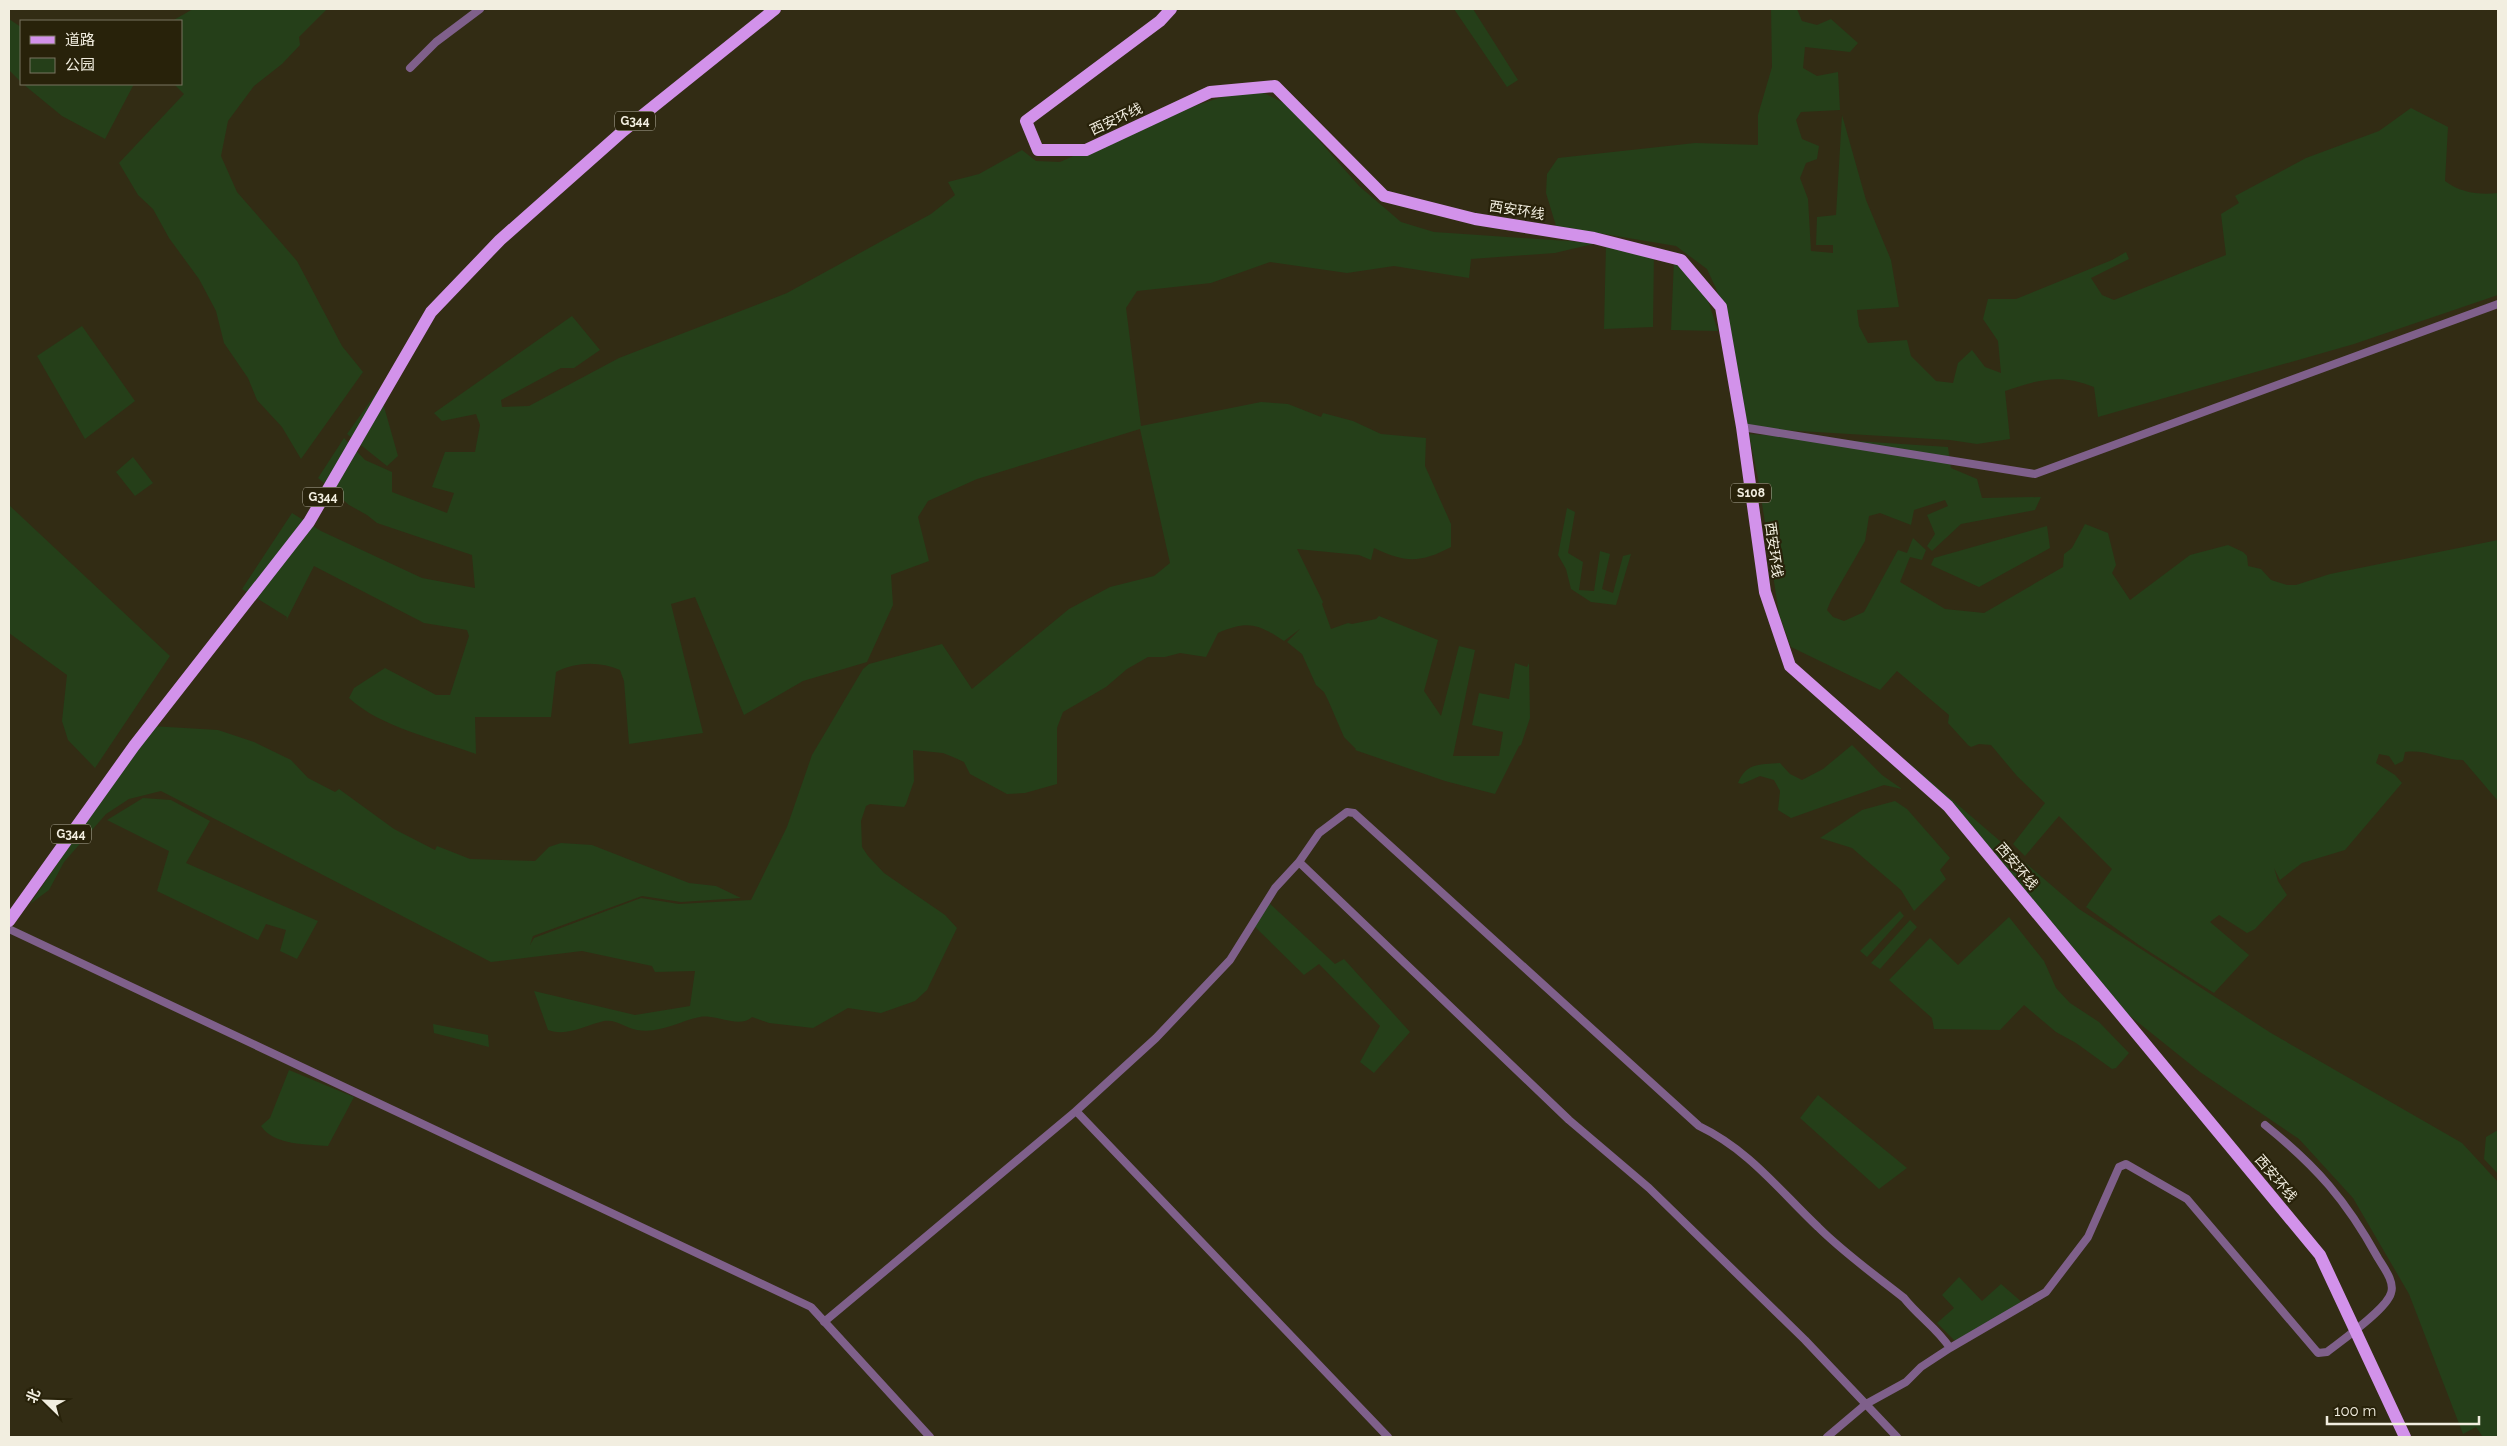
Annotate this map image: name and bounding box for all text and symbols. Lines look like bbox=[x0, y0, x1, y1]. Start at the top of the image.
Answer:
legend bbox=[20, 20, 182, 85]
text: 道路 bbox=[65, 31, 95, 49]
text: 公园 bbox=[65, 56, 95, 74]
street label: 西安环线 bbox=[1087, 100, 1145, 138]
road number: G344 bbox=[615, 112, 655, 130]
street label: 西安环线 bbox=[1488, 198, 1546, 222]
road number: S108 bbox=[1731, 483, 1771, 502]
road number: G344 bbox=[303, 488, 343, 507]
street label: 西安环线 bbox=[1762, 521, 1786, 579]
road number: G344 bbox=[51, 824, 91, 844]
street label: 西安环线 bbox=[1993, 839, 2041, 893]
street label: 西安环线 bbox=[2252, 1151, 2300, 1205]
north arrow bbox=[20, 1376, 70, 1426]
text: 北 bbox=[23, 1386, 43, 1405]
scale bar bbox=[2327, 1394, 2480, 1426]
text: 100 m bbox=[2334, 1402, 2376, 1420]

